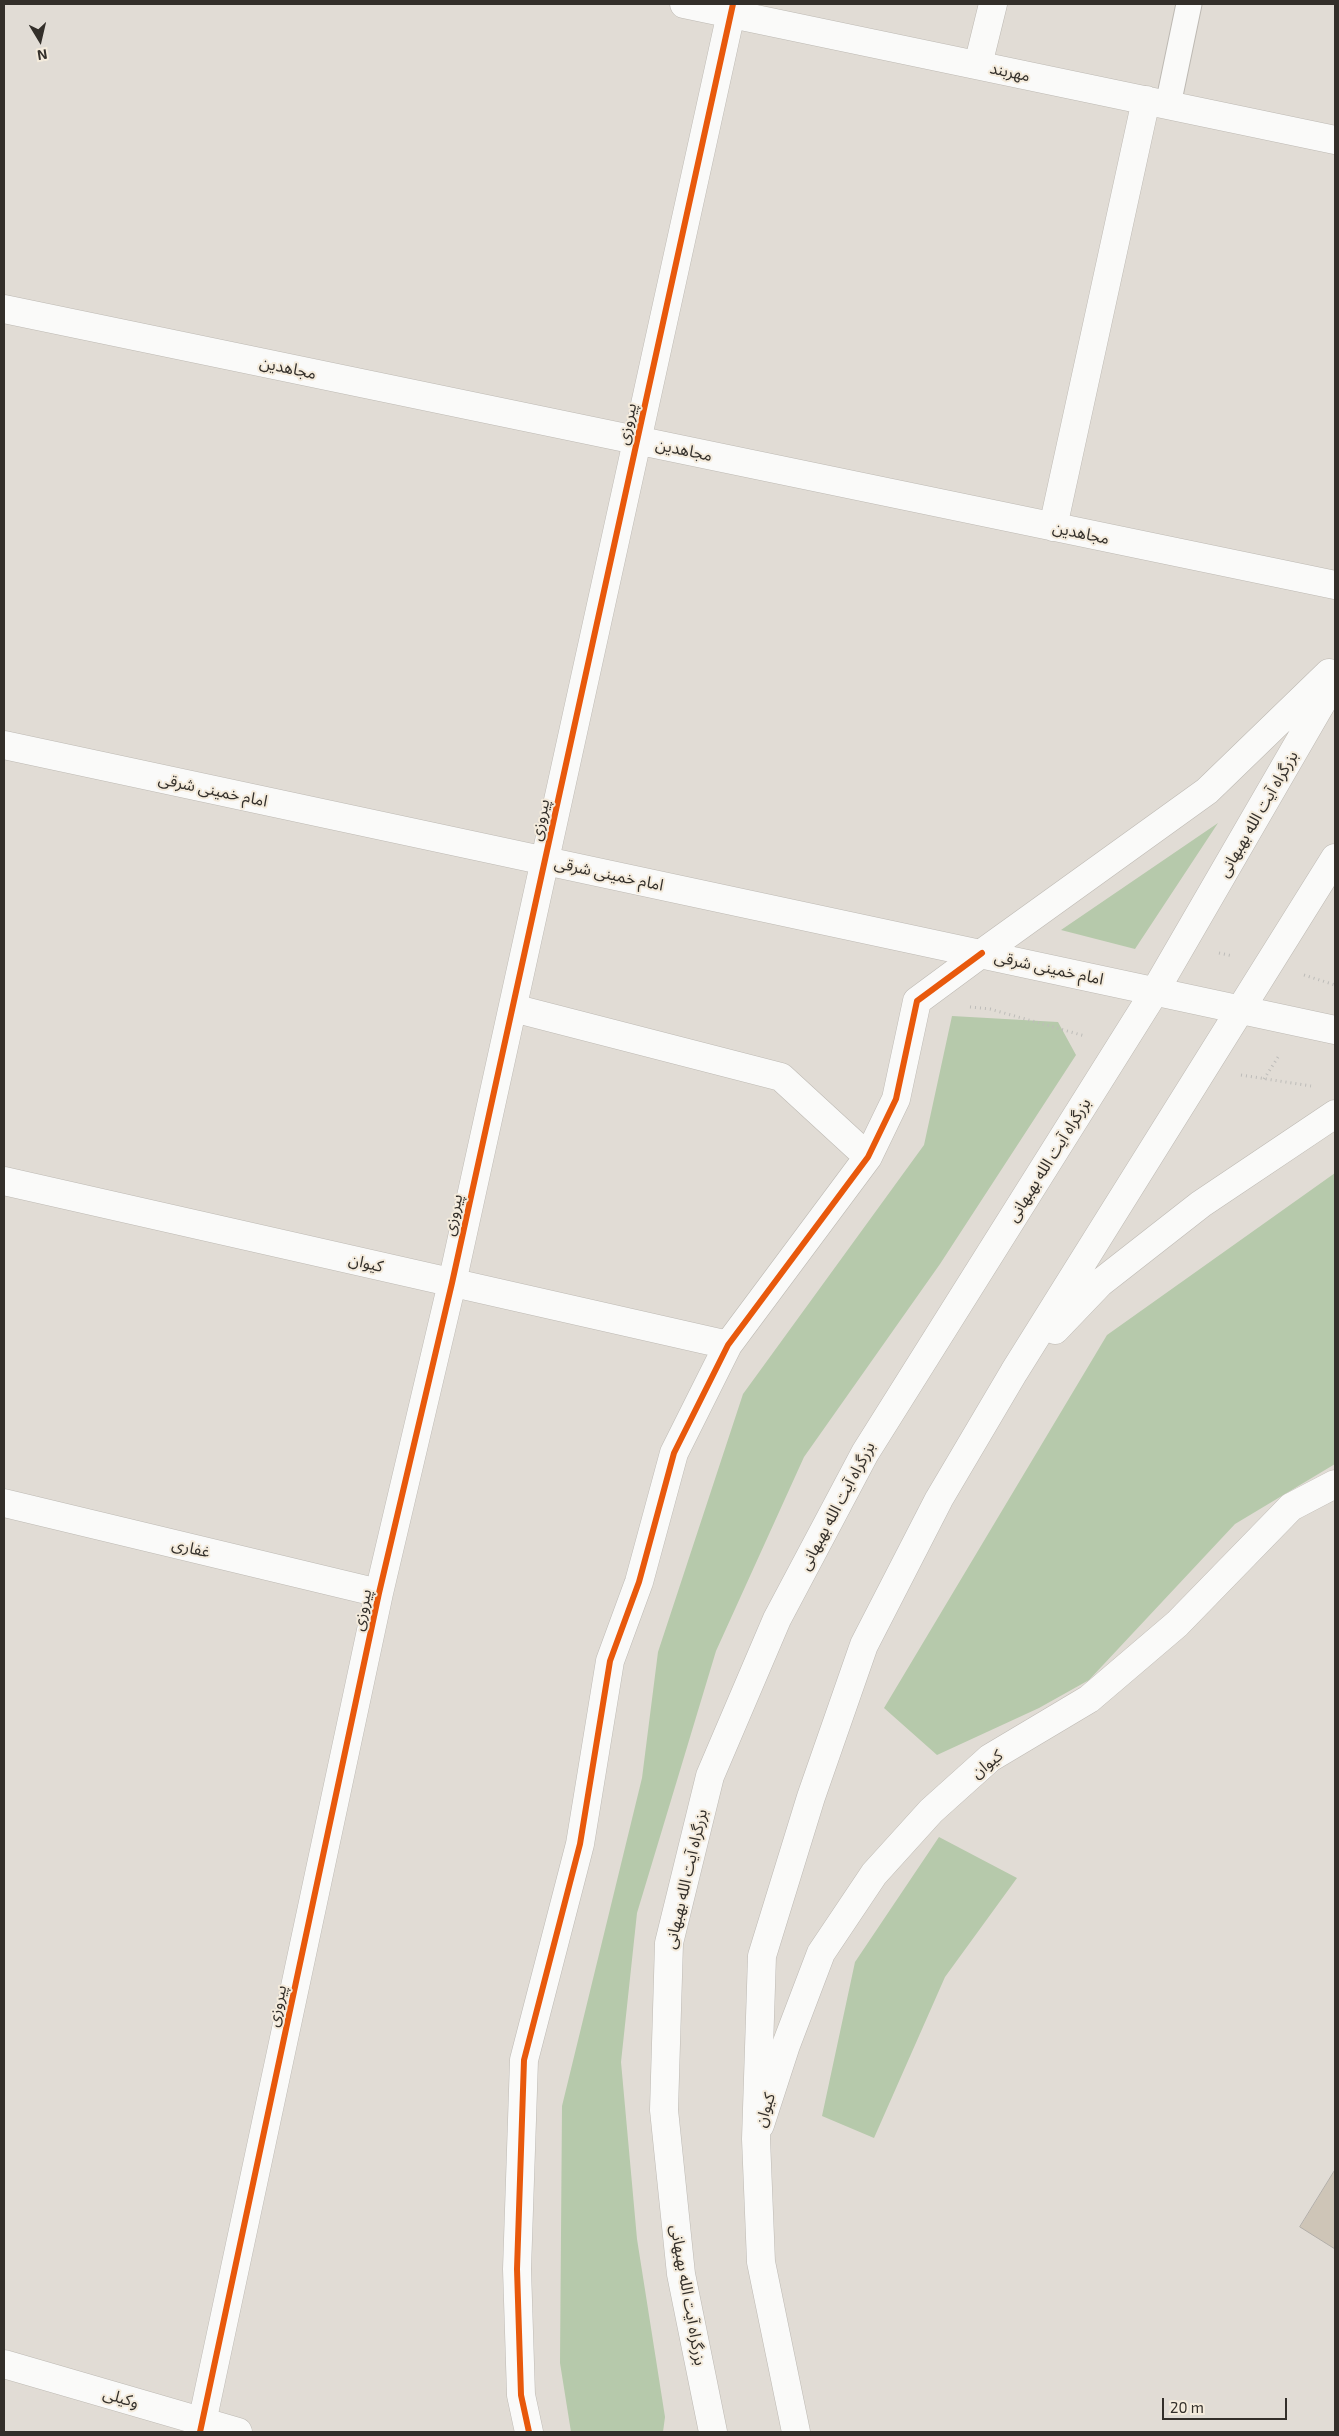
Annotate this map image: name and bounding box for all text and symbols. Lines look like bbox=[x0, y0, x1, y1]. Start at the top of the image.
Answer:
north arrow bbox=[15, 15, 65, 65]
text: N bbox=[36, 46, 49, 64]
street label: مهربند bbox=[988, 58, 1032, 86]
street label: مجاهدین bbox=[258, 353, 318, 383]
street label: پیروزی bbox=[613, 401, 641, 447]
street label: مجاهدین bbox=[654, 435, 714, 465]
street label: مجاهدین bbox=[1051, 518, 1111, 548]
street label: بزرگراه آیت الله بهبهانی bbox=[1214, 747, 1302, 881]
street label: امام خمینی شرقی bbox=[157, 769, 269, 811]
street label: پیروزی bbox=[526, 797, 554, 843]
street label: امام خمینی شرقی bbox=[553, 853, 665, 895]
street label: امام خمینی شرقی bbox=[993, 947, 1105, 989]
street label: بزرگراه آیت الله بهبهانی bbox=[1003, 1094, 1095, 1226]
street label: پیروزی bbox=[439, 1192, 467, 1238]
street label: کیوان bbox=[347, 1250, 385, 1276]
street label: بزرگراه آیت الله بهبهانی bbox=[795, 1438, 879, 1574]
street label: غفاری bbox=[170, 1534, 212, 1562]
street label: پیروزی bbox=[348, 1587, 376, 1633]
street label: کیوان bbox=[967, 1746, 1007, 1782]
street label: بزرگراه آیت الله بهبهانی bbox=[661, 1807, 711, 1951]
street label: پیروزی bbox=[263, 1983, 291, 2029]
street label: کیوان bbox=[751, 2091, 779, 2129]
street label: بزرگراه آیت الله بهبهانی bbox=[666, 2223, 710, 2367]
street label: وکیلی bbox=[101, 2384, 141, 2412]
scale bar bbox=[1164, 2388, 1289, 2420]
text: 20 m bbox=[1170, 2398, 1204, 2416]

